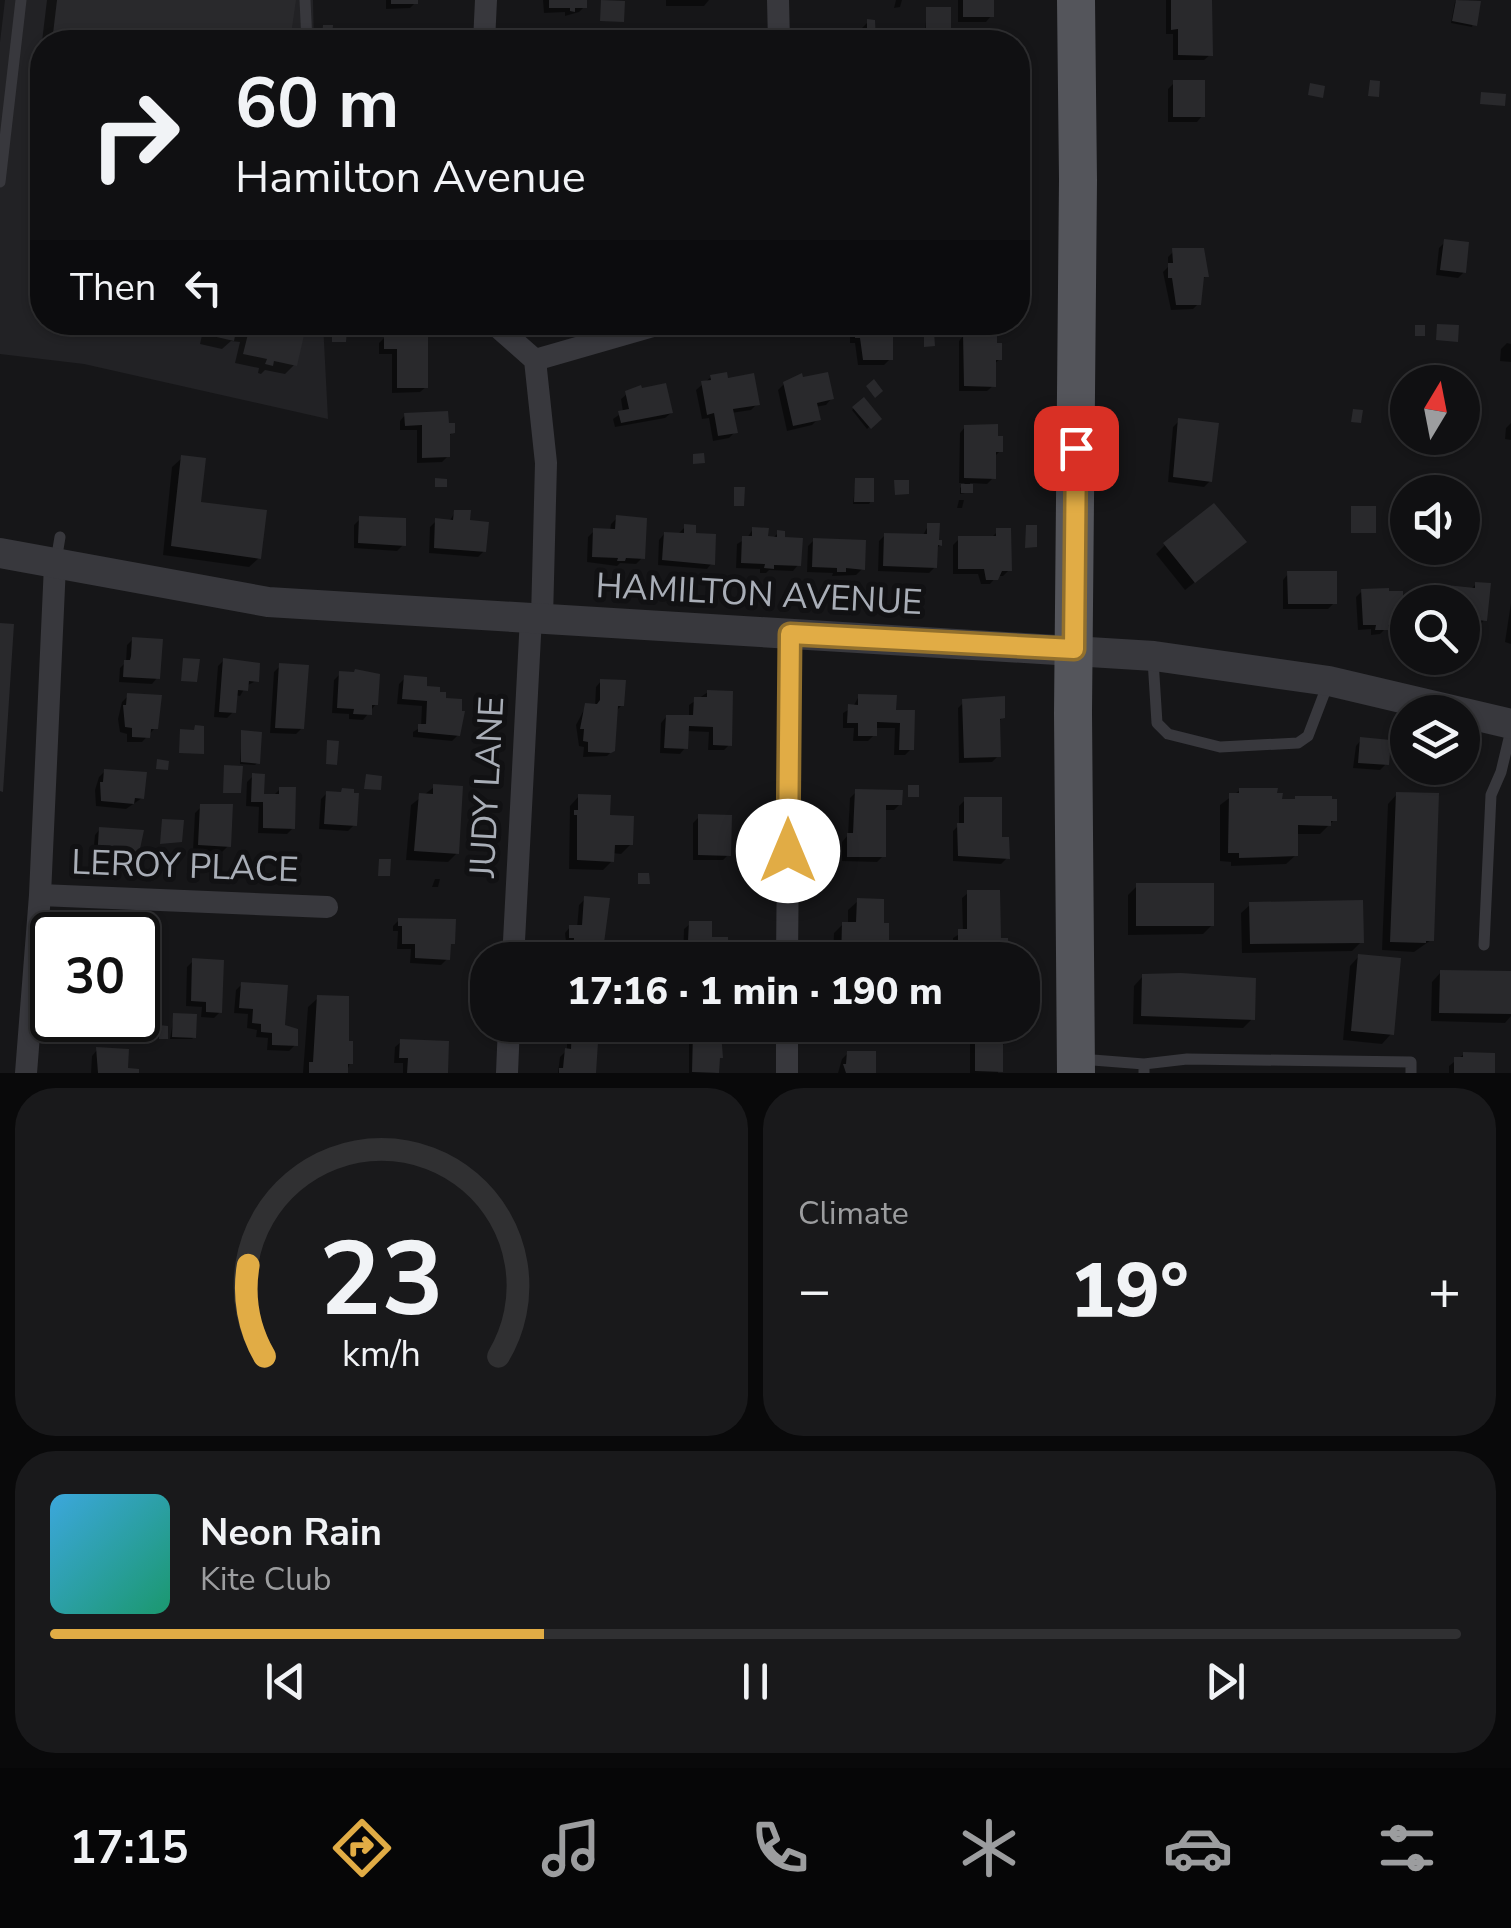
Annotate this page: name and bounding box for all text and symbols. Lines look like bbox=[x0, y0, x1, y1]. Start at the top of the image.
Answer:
text: 60 m bbox=[235, 56, 399, 152]
icon: right bbox=[70, 70, 200, 200]
text: Hamilton Avenue bbox=[235, 147, 586, 208]
icon: left bbox=[176, 260, 231, 315]
text: Then bbox=[70, 262, 156, 313]
north arrow bbox=[1390, 365, 1480, 455]
map controls bbox=[1390, 365, 1480, 785]
pin bbox=[1034, 406, 1119, 491]
icon: arrive bbox=[1049, 421, 1104, 476]
button: sound bbox=[1390, 475, 1480, 565]
street label: HAMILTON AVENUE bbox=[595, 562, 923, 626]
button: search bbox=[1390, 585, 1480, 675]
street label: JUDY LANE bbox=[459, 695, 515, 880]
button: layers bbox=[1390, 695, 1480, 785]
position arrow bbox=[736, 799, 840, 903]
street label: LEROY PLACE bbox=[71, 839, 299, 893]
speed limit sign: 30 bbox=[30, 912, 160, 1042]
text: 17:16 · 1 min · 190 m bbox=[567, 966, 943, 1017]
text: Climate bbox=[798, 1192, 909, 1235]
text: 23 bbox=[319, 1209, 444, 1351]
text: 19° bbox=[1070, 1240, 1189, 1342]
text: − bbox=[798, 1253, 831, 1328]
text: + bbox=[1428, 1253, 1461, 1328]
text: km/h bbox=[342, 1330, 421, 1379]
text: Neon Rain bbox=[200, 1507, 382, 1558]
text: Kite Club bbox=[200, 1558, 331, 1601]
icon: previous bbox=[258, 1654, 313, 1709]
icon: pause bbox=[728, 1654, 783, 1709]
icon: next bbox=[1198, 1654, 1253, 1709]
icon: directions bbox=[327, 1813, 397, 1883]
icon: music bbox=[536, 1813, 606, 1883]
icon: phone bbox=[745, 1813, 815, 1883]
icon: climate bbox=[954, 1813, 1024, 1883]
icon: car bbox=[1163, 1813, 1233, 1883]
icon: filters bbox=[1372, 1813, 1442, 1883]
text: 17:15 bbox=[69, 1818, 189, 1879]

